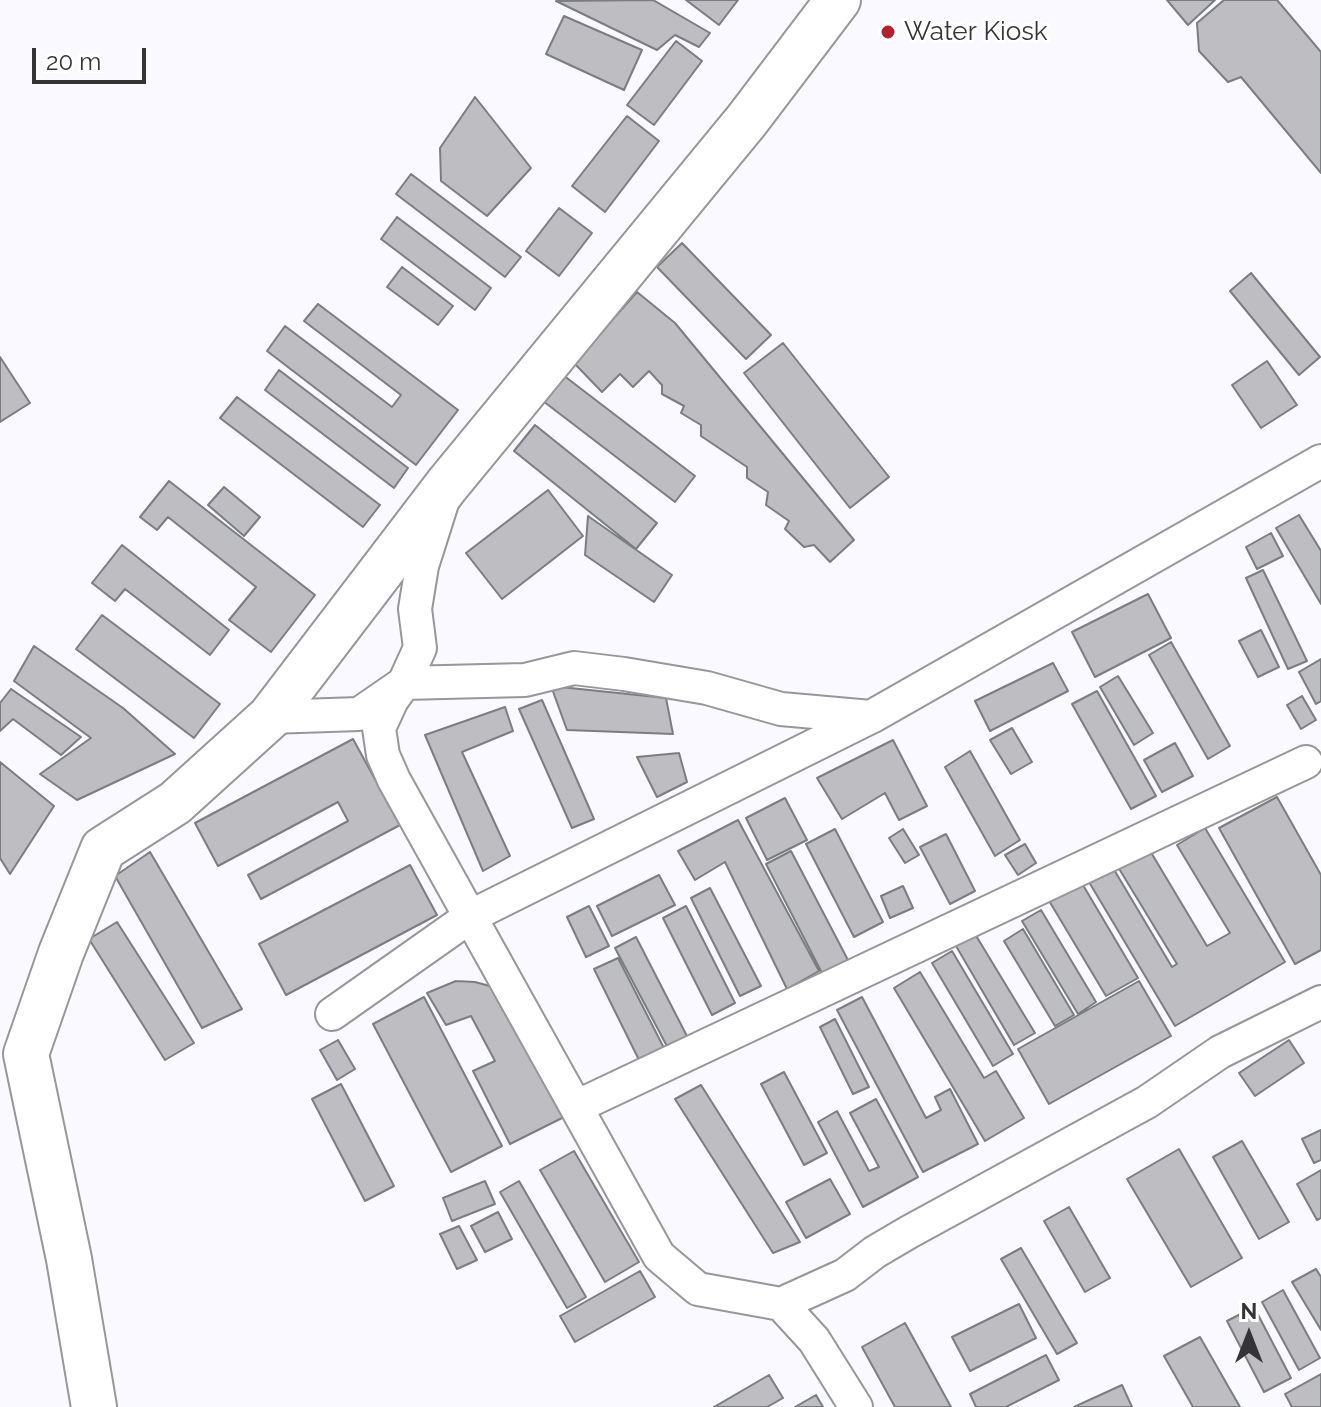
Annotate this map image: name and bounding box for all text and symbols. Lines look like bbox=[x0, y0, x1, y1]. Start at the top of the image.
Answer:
place label: Water Kiosk bbox=[904, 16, 1048, 48]
marker: Water Kiosk bbox=[879, 23, 897, 41]
scale bar bbox=[36, 32, 150, 82]
text: 20 m bbox=[46, 47, 101, 76]
north arrow bbox=[1209, 1295, 1289, 1375]
text: N bbox=[1241, 1298, 1257, 1324]

